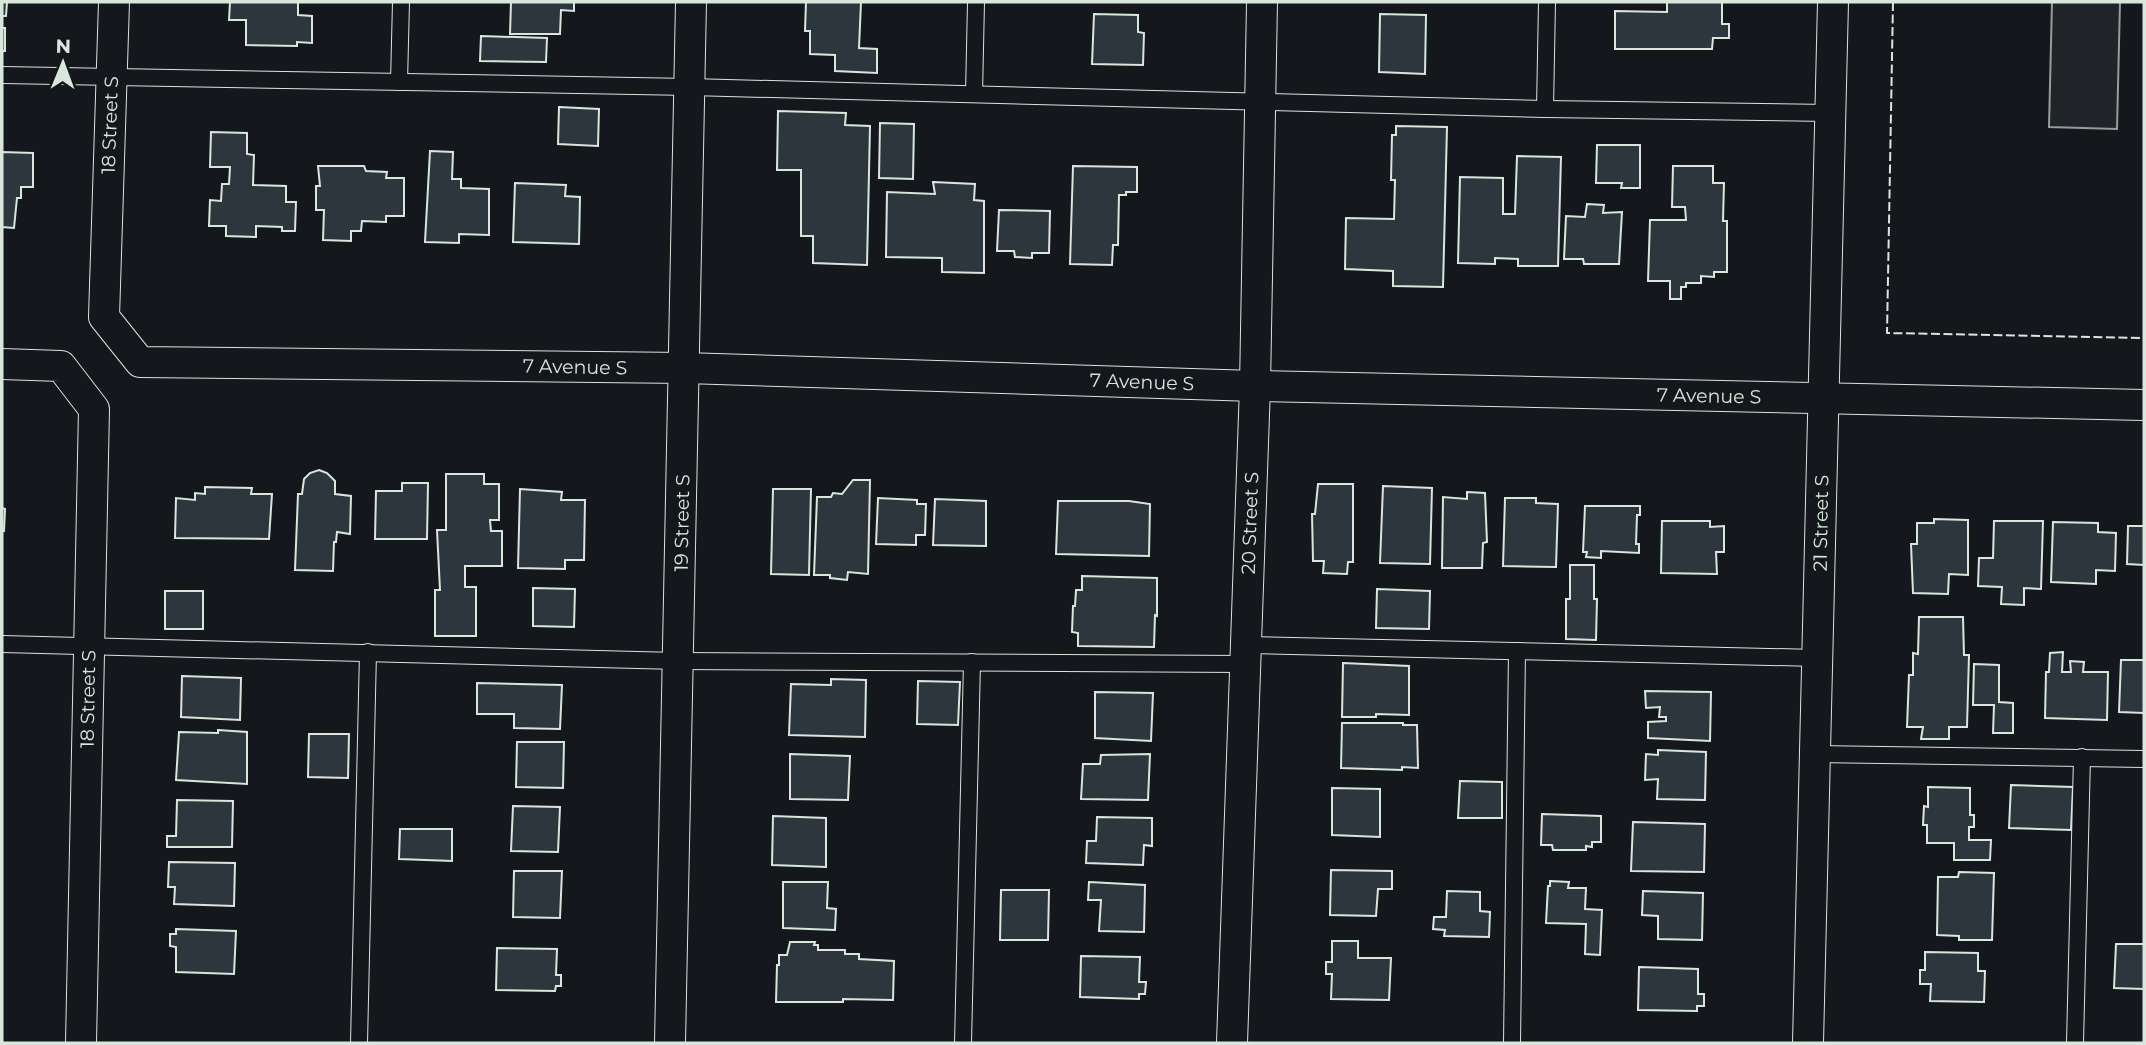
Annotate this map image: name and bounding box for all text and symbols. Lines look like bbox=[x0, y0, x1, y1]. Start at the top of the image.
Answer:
north arrow bbox=[28, 28, 98, 98]
text: N bbox=[55, 35, 71, 58]
street label: 18 Street S bbox=[97, 76, 123, 174]
street label: 7 Avenue S bbox=[523, 355, 627, 379]
street label: 7 Avenue S bbox=[1089, 369, 1195, 395]
street label: 7 Avenue S bbox=[1657, 384, 1761, 408]
street label: 20 Street S bbox=[1237, 471, 1263, 575]
street label: 19 Street S bbox=[670, 474, 694, 572]
street label: 21 Street S bbox=[1809, 474, 1833, 572]
street label: 18 Street S bbox=[76, 650, 100, 748]

